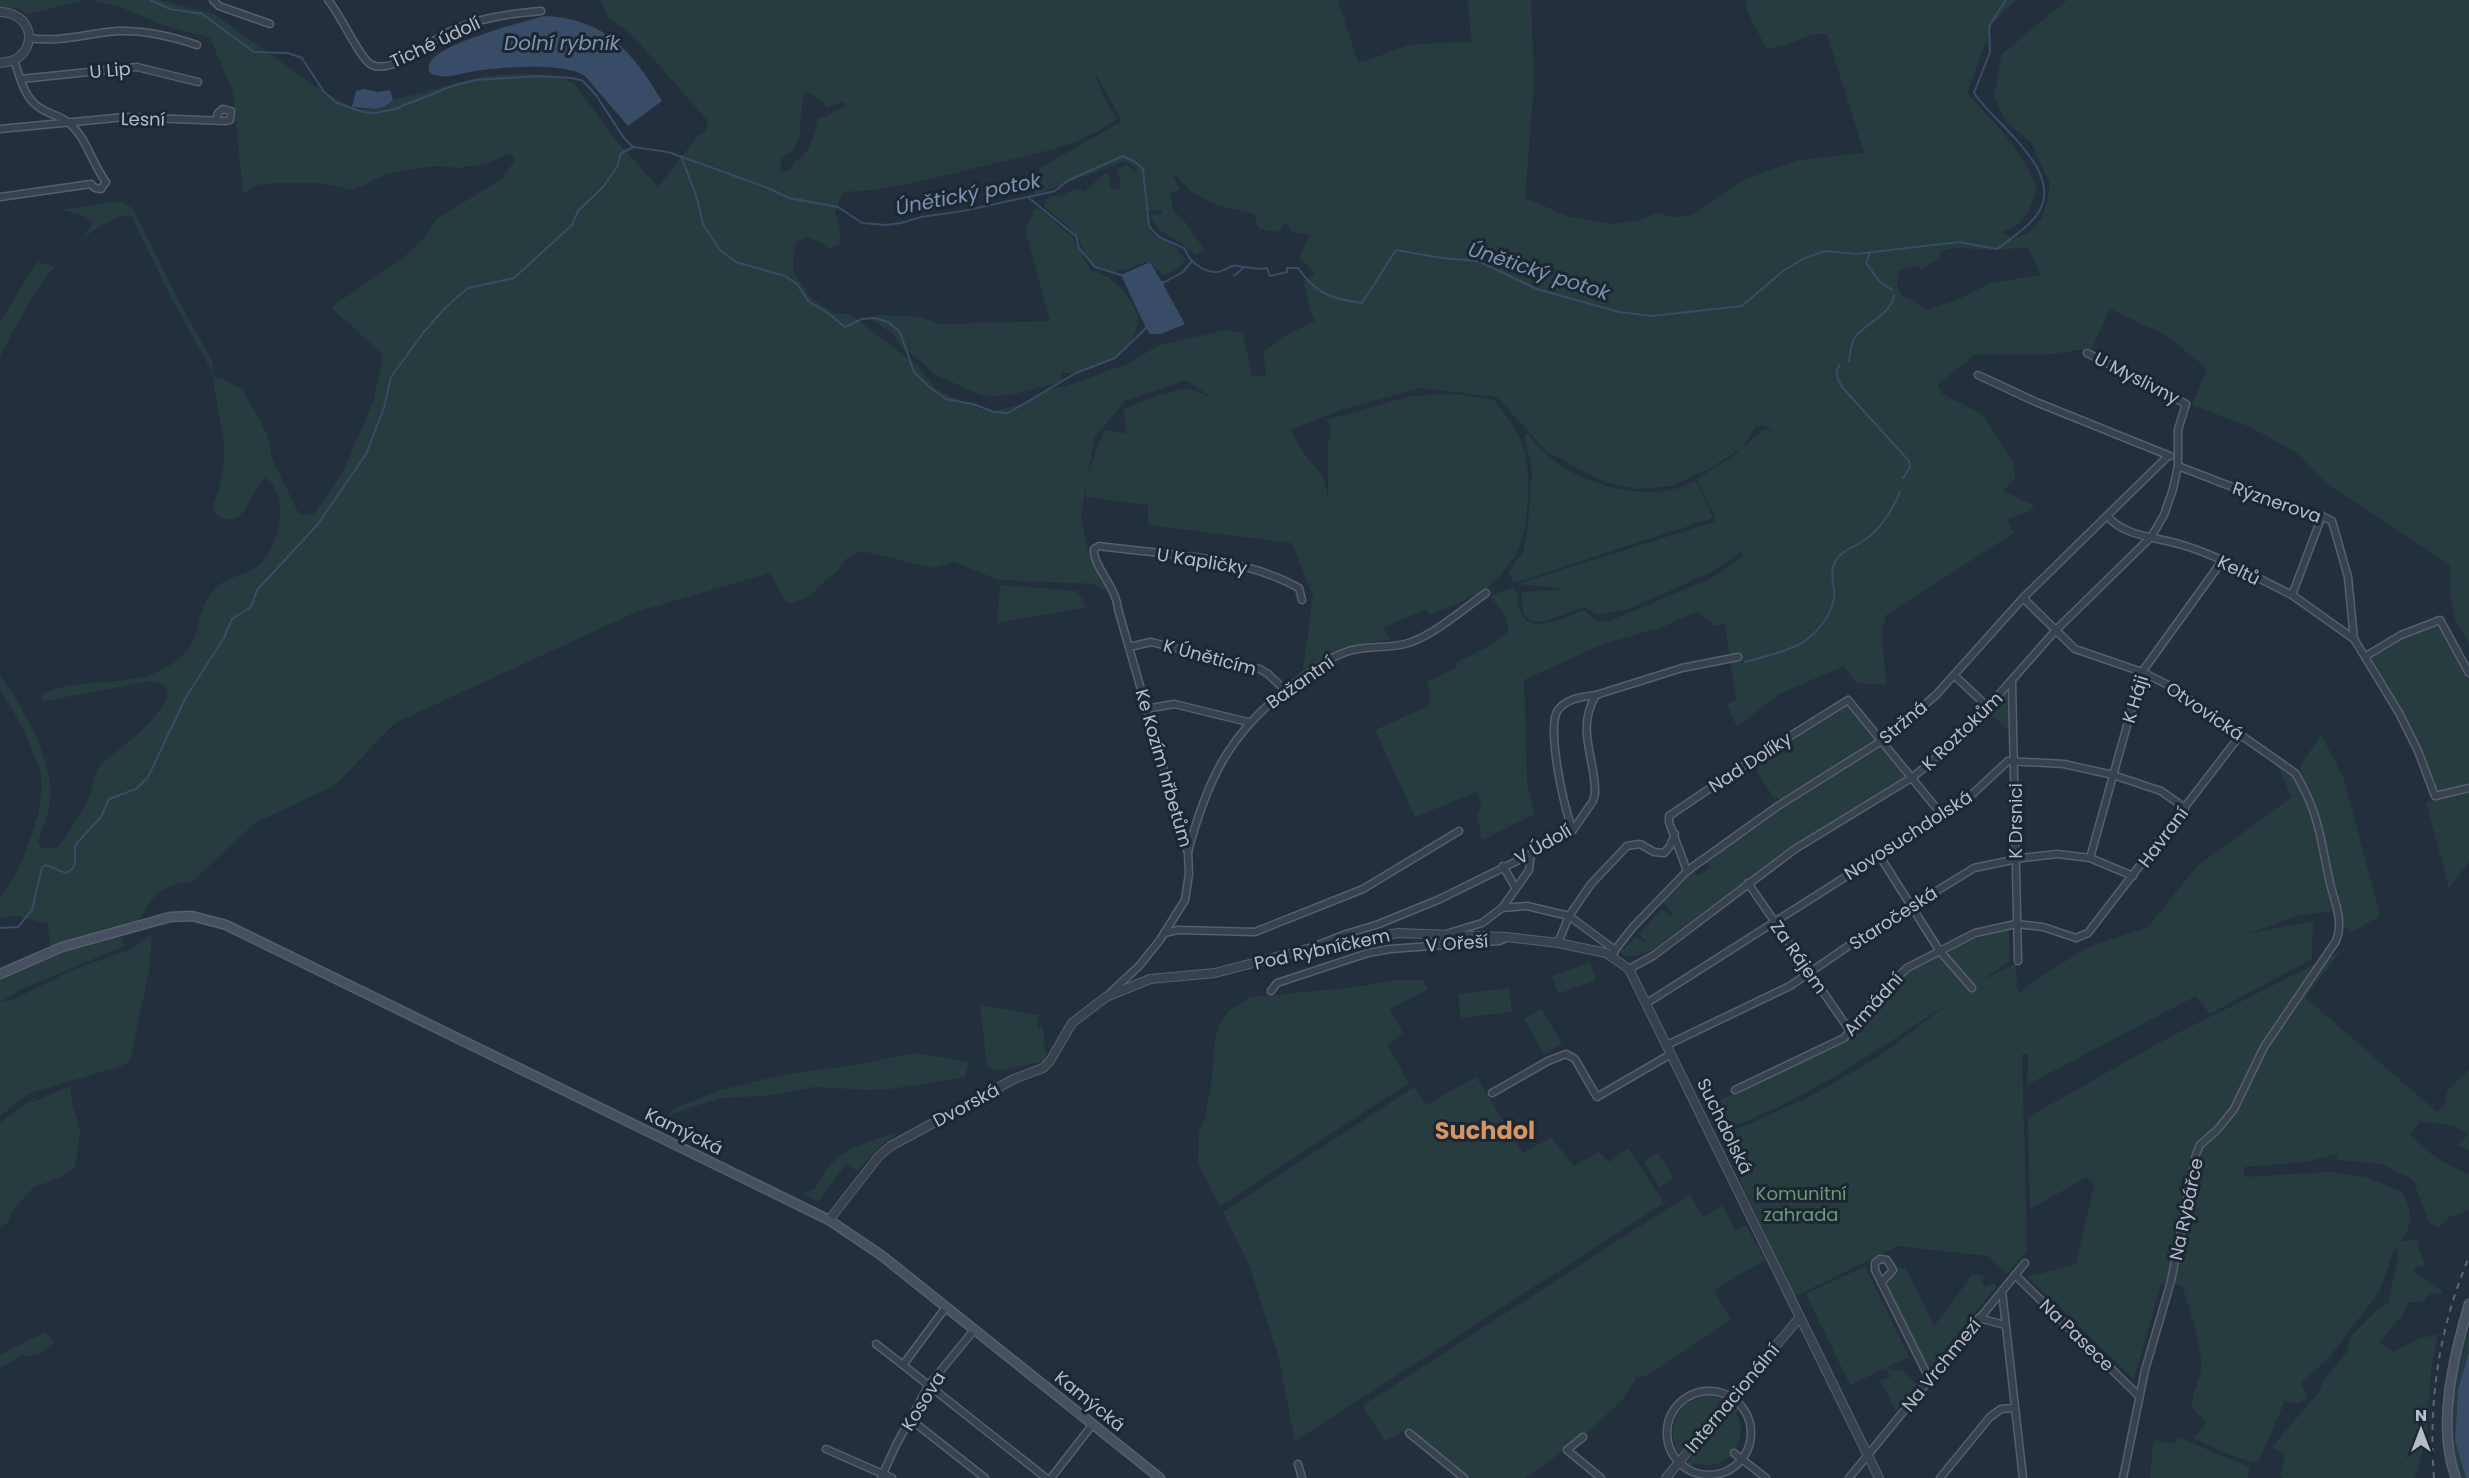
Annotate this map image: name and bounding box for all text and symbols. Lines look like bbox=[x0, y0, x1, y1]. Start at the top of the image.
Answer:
street label: Tiché údolí bbox=[386, 10, 484, 74]
water label: Dolní rybník bbox=[504, 29, 622, 57]
street label: U Lip bbox=[88, 56, 132, 84]
street label: Lesní bbox=[121, 106, 165, 132]
water label: Únětický potok bbox=[893, 166, 1045, 222]
water label: Únětický potok bbox=[1465, 235, 1615, 308]
street label: U Myslivny bbox=[2090, 346, 2184, 410]
street label: Rýznerova bbox=[2229, 475, 2325, 529]
street label: U Kapličky bbox=[1155, 542, 1249, 580]
street label: Keltů bbox=[2214, 549, 2264, 591]
street label: K Úněticím bbox=[1161, 633, 1259, 681]
street label: Bažantní bbox=[1261, 650, 1339, 714]
street label: K Háji bbox=[2116, 672, 2154, 726]
street label: Otvovická bbox=[2161, 676, 2249, 746]
street label: Ke Kozím hřbetům bbox=[1129, 686, 1199, 850]
street label: K Roztokům bbox=[1916, 686, 2008, 776]
street label: Stržná bbox=[1874, 695, 1932, 749]
street label: Nad Dolíky bbox=[1704, 726, 1796, 798]
street label: K Drsnici bbox=[2003, 783, 2028, 859]
street label: Novosuchdolská bbox=[1839, 784, 1977, 886]
street label: Havraní bbox=[2132, 802, 2194, 872]
street label: V Údolí bbox=[1510, 818, 1576, 870]
street label: Staročeská bbox=[1844, 880, 1942, 956]
street label: Za Rájem bbox=[1765, 915, 1833, 999]
street label: Pod Rybníčkem bbox=[1252, 922, 1392, 976]
street label: V Ořeší bbox=[1425, 928, 1489, 958]
street label: Armádní bbox=[1838, 967, 1908, 1041]
street label: Suchdolská bbox=[1691, 1074, 1759, 1178]
street label: Dvorská bbox=[928, 1077, 1004, 1133]
street label: Kamýcká bbox=[641, 1101, 727, 1161]
district label: Suchdol bbox=[1435, 1114, 1535, 1147]
street label: Na Rybářce bbox=[2163, 1156, 2209, 1262]
park label: Komunitní zahrada bbox=[1756, 1181, 1846, 1227]
street label: Na Pasece bbox=[2034, 1293, 2120, 1377]
street label: Na Vrchmezí bbox=[1896, 1313, 1986, 1417]
street label: Internacionální bbox=[1679, 1338, 1785, 1458]
street label: Kamýcká bbox=[1049, 1365, 1131, 1437]
street label: Kosova bbox=[895, 1367, 951, 1435]
north arrow bbox=[2391, 1400, 2451, 1460]
text: N bbox=[2415, 1404, 2427, 1427]

